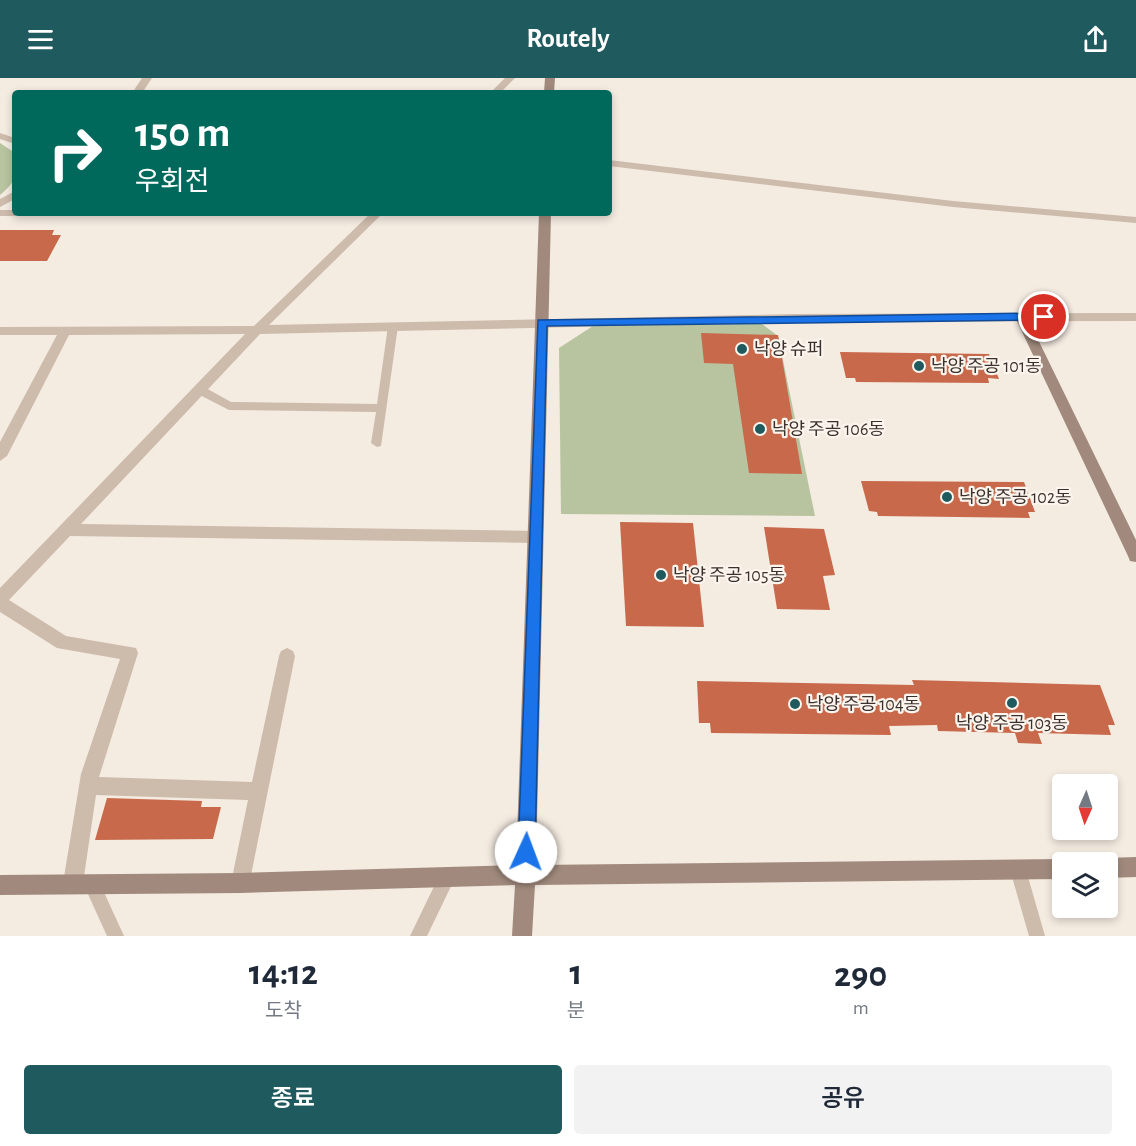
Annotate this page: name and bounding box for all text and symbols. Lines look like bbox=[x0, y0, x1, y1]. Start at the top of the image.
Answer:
icon: menu bbox=[24, 23, 57, 56]
icon: share bbox=[1079, 23, 1112, 56]
text: Routely bbox=[526, 25, 610, 52]
text: 150 m bbox=[135, 112, 230, 154]
icon: right bbox=[36, 114, 114, 192]
text: 우회전 bbox=[135, 168, 210, 195]
pin bbox=[1018, 291, 1069, 342]
icon: arrive bbox=[1027, 300, 1060, 333]
place label: 낙양 슈퍼 bbox=[754, 339, 823, 359]
marker: 낙양 슈퍼 bbox=[735, 342, 749, 356]
place label: 낙양 주공 101동 bbox=[931, 357, 1042, 376]
marker: 낙양 주공 101동 bbox=[912, 359, 926, 373]
place label: 낙양 주공 106동 bbox=[772, 420, 885, 439]
marker: 낙양 주공 106동 bbox=[753, 422, 767, 436]
place label: 낙양 주공 102동 bbox=[959, 488, 1072, 507]
marker: 낙양 주공 102동 bbox=[940, 490, 954, 504]
place label: 낙양 주공 105동 bbox=[673, 566, 785, 585]
marker: 낙양 주공 105동 bbox=[654, 568, 668, 582]
place label: 낙양 주공 104동 bbox=[807, 695, 920, 714]
marker: 낙양 주공 103동 bbox=[1005, 696, 1019, 710]
marker: 낙양 주공 104동 bbox=[788, 697, 802, 711]
place label: 낙양 주공 103동 bbox=[956, 714, 1068, 733]
north arrow bbox=[1052, 774, 1118, 840]
map controls bbox=[1052, 774, 1118, 918]
position arrow bbox=[494, 820, 558, 884]
button: layers bbox=[1052, 852, 1118, 918]
text: 14:12 bbox=[249, 955, 318, 991]
text: 1 bbox=[570, 955, 583, 991]
text: 290 bbox=[834, 957, 887, 993]
text: m bbox=[853, 998, 869, 1018]
text: 도착 bbox=[265, 1001, 302, 1021]
text: 분 bbox=[567, 1001, 585, 1021]
button: 종료 bbox=[24, 1065, 562, 1134]
button: 공유 bbox=[574, 1065, 1112, 1134]

